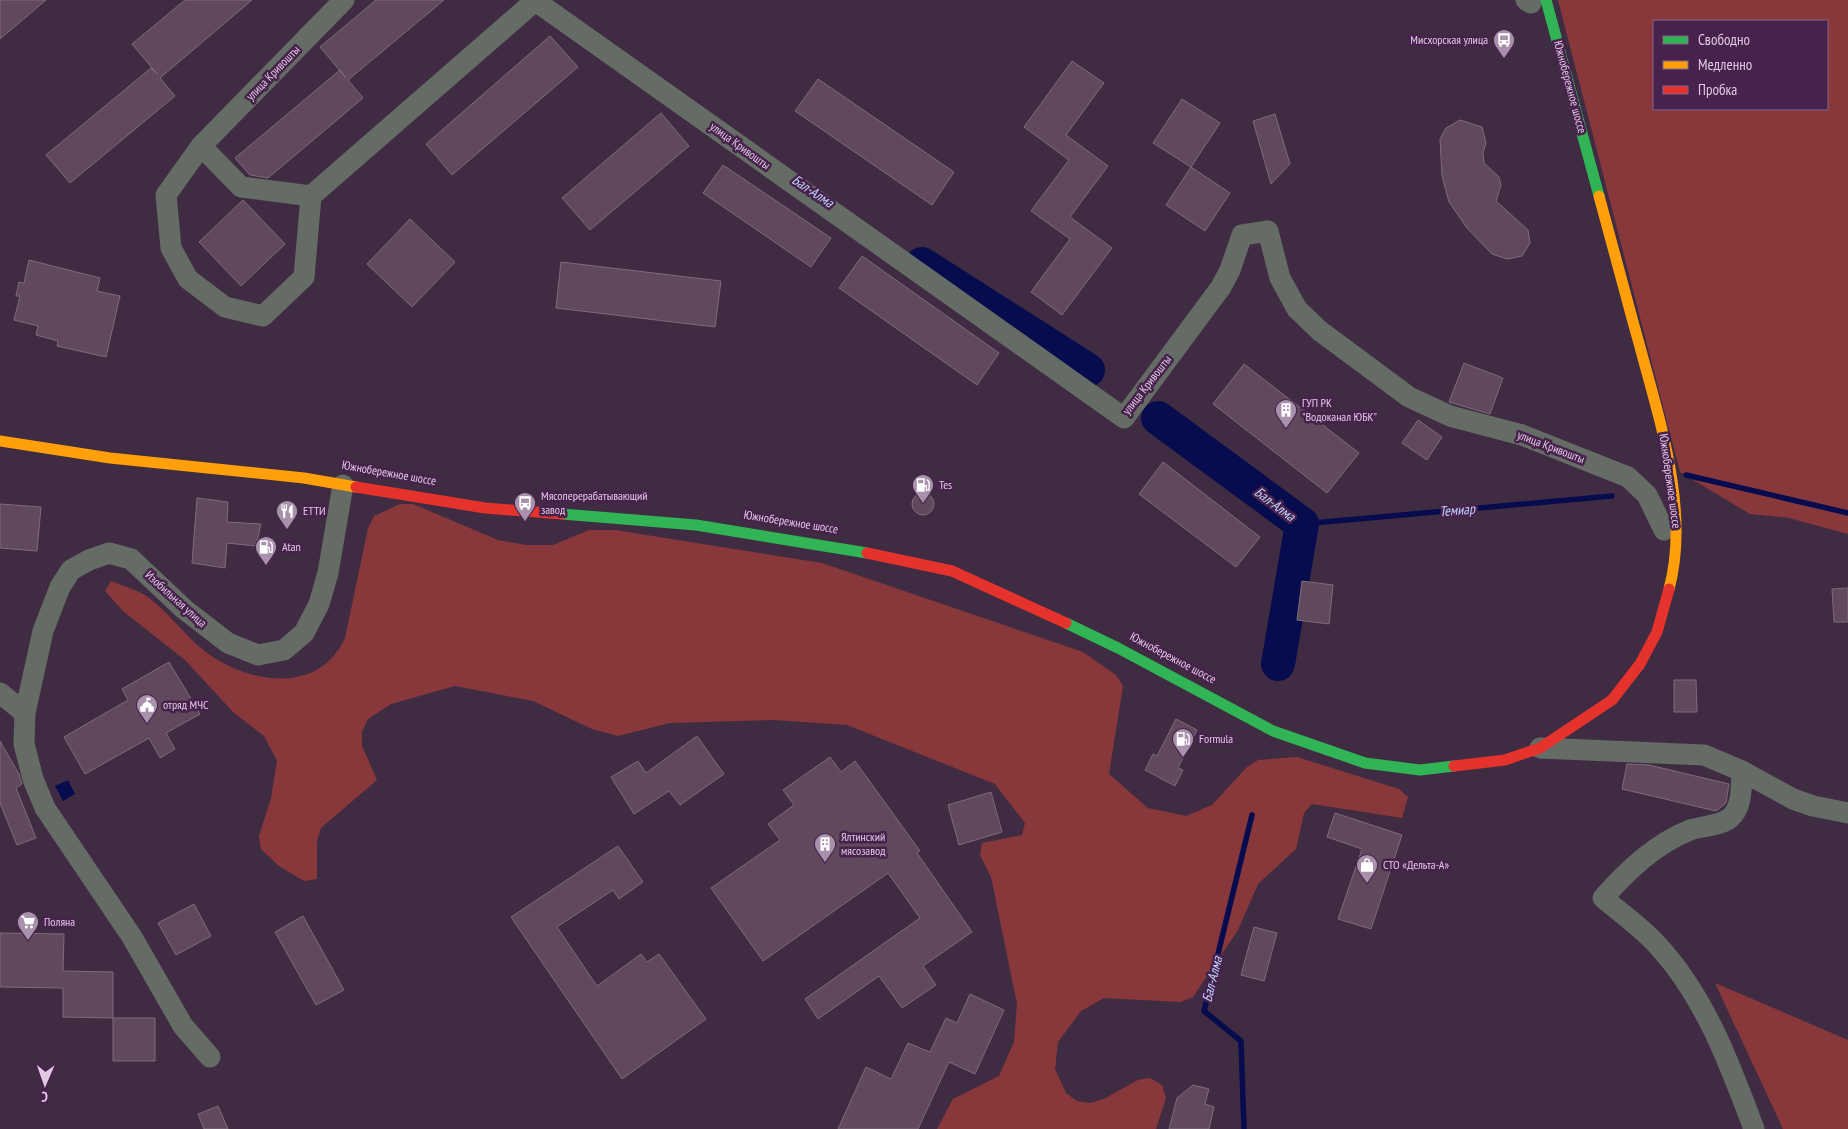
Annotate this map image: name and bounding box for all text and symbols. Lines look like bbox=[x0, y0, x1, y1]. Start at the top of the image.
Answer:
legend bbox=[1653, 20, 1828, 110]
bus stop icon: Мисхорская улица bbox=[1492, 28, 1516, 59]
text: Свободно bbox=[1698, 30, 1750, 49]
place label: Мисхорская улица bbox=[1410, 32, 1488, 47]
street label: Южнобережное шоссе bbox=[1551, 39, 1590, 135]
street label: улица Кривошты bbox=[243, 42, 303, 103]
text: Медленно bbox=[1698, 55, 1752, 74]
text: Пробка bbox=[1698, 80, 1737, 99]
street label: улица Кривошты bbox=[707, 119, 773, 173]
water label: Бал-Алма bbox=[789, 171, 838, 212]
street label: улица Кривошты bbox=[1119, 352, 1174, 417]
place label: ГУП РК "Водоканал ЮБК" bbox=[1302, 395, 1377, 424]
building icon: ГУП РК "Водоканал ЮБК" bbox=[1274, 398, 1298, 429]
street label: улица Кривошты bbox=[1515, 427, 1587, 466]
street label: Южнобережное шоссе bbox=[1656, 433, 1685, 529]
street label: Южнобережное шоссе bbox=[341, 457, 437, 488]
fuel station icon: Tes bbox=[911, 473, 935, 504]
place label: Tes bbox=[939, 477, 952, 492]
water label: Бал-Алма bbox=[1251, 483, 1300, 526]
place label: Мясоперерабатывающий завод bbox=[541, 488, 648, 517]
bus stop icon: Мясоперерабатывающий завод bbox=[513, 491, 537, 522]
restaurant icon: ЕТТИ bbox=[275, 499, 299, 530]
water label: Темиар bbox=[1438, 499, 1476, 521]
place label: ЕТТИ bbox=[303, 503, 326, 518]
street label: Южнобережное шоссе bbox=[743, 507, 839, 536]
fuel station icon: Atan bbox=[254, 535, 278, 566]
place label: Atan bbox=[282, 539, 301, 554]
street label: Изобильная улица bbox=[143, 567, 210, 630]
street label: Южнобережное шоссе bbox=[1128, 629, 1219, 687]
public building icon: отряд МЧС bbox=[135, 693, 159, 724]
place label: отряд МЧС bbox=[163, 697, 209, 712]
fuel station icon: Formula bbox=[1171, 727, 1195, 758]
place label: Formula bbox=[1199, 731, 1233, 746]
place label: Ялтинский мясозавод bbox=[841, 829, 886, 858]
building icon: Ялтинский мясозавод bbox=[813, 832, 837, 863]
shop icon: СТО «Дельта-А» bbox=[1355, 853, 1379, 884]
place label: СТО «Дельта-А» bbox=[1383, 857, 1449, 872]
supermarket icon: Поляна bbox=[16, 910, 40, 941]
place label: Поляна bbox=[44, 914, 75, 929]
water label: Бал-Алма bbox=[1198, 953, 1227, 1004]
north arrow bbox=[20, 1059, 70, 1109]
text: С bbox=[40, 1088, 48, 1106]

